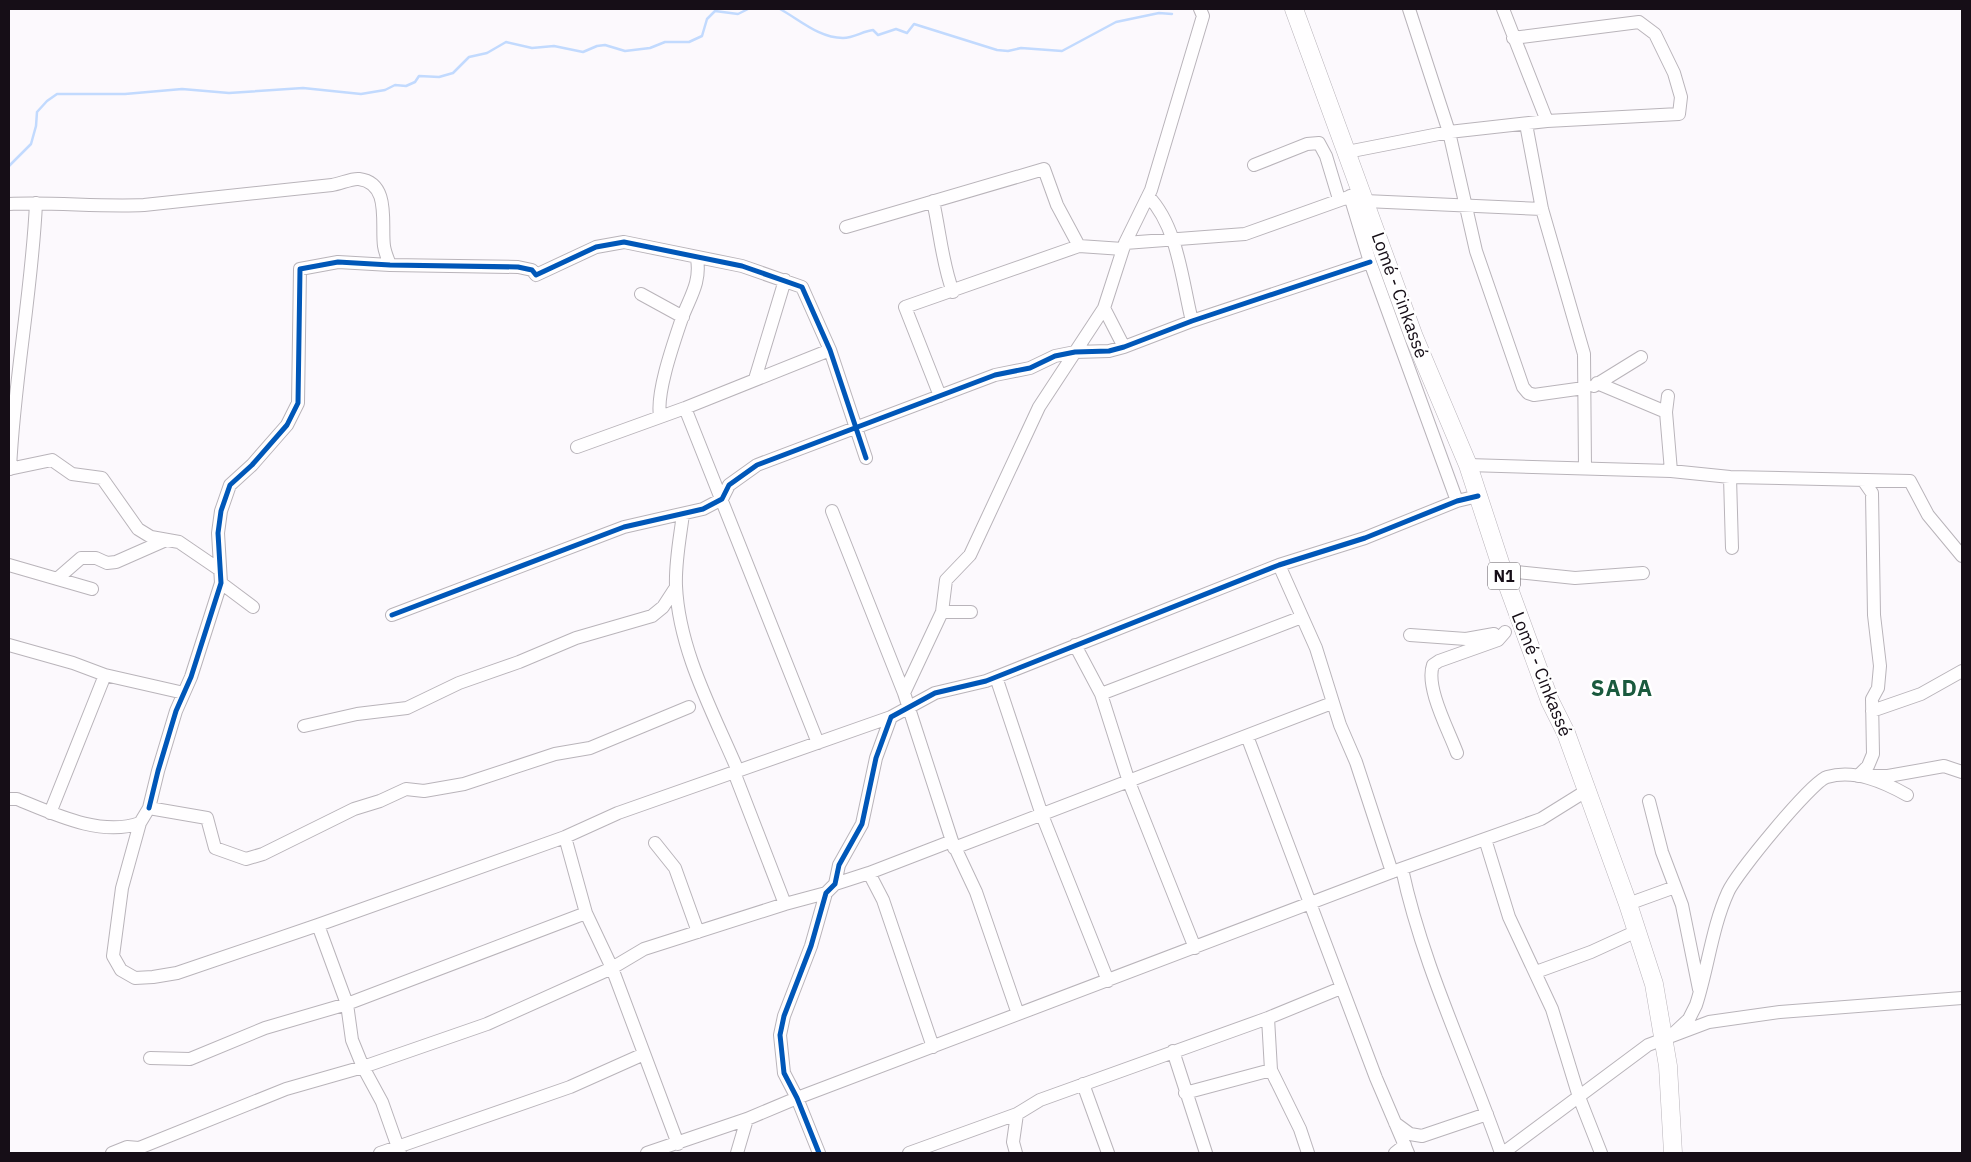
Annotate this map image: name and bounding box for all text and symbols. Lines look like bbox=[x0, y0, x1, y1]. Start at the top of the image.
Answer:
street label: Lomé - Cinkassé bbox=[1367, 229, 1433, 361]
road number: N1 bbox=[1488, 562, 1520, 590]
street label: Lomé - Cinkassé bbox=[1507, 608, 1578, 740]
district label: SADA bbox=[1591, 673, 1653, 702]

